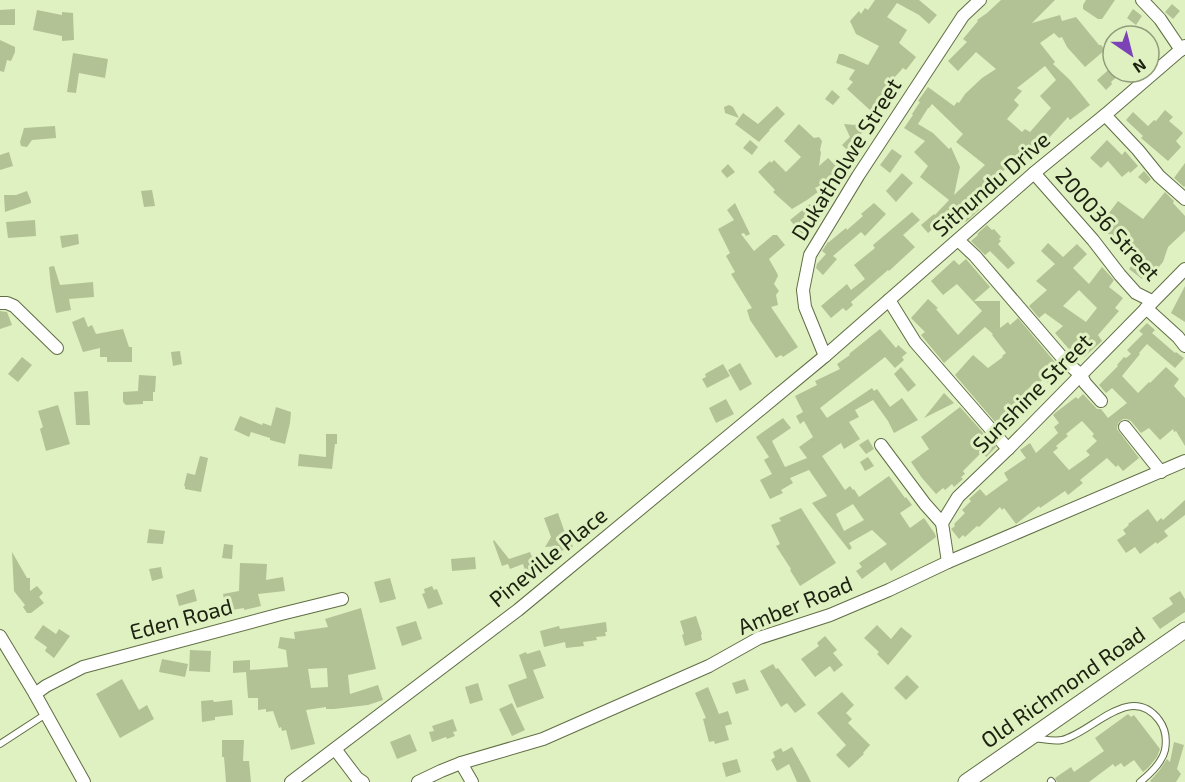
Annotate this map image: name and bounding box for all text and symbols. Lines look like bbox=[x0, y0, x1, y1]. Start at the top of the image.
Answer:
north arrow bbox=[1101, 24, 1161, 84]
text: N bbox=[1130, 56, 1150, 78]
street label: Dukatholwe Street bbox=[785, 73, 906, 244]
street label: Sithundu Drive bbox=[927, 125, 1054, 241]
street label: 200036 Street bbox=[1051, 161, 1166, 285]
street label: Sunshine Street bbox=[966, 327, 1096, 457]
street label: Pineville Place bbox=[483, 501, 611, 612]
street label: Amber Road bbox=[734, 569, 856, 639]
street label: Eden Road bbox=[127, 592, 235, 644]
street label: Old Richmond Road bbox=[975, 620, 1149, 752]

